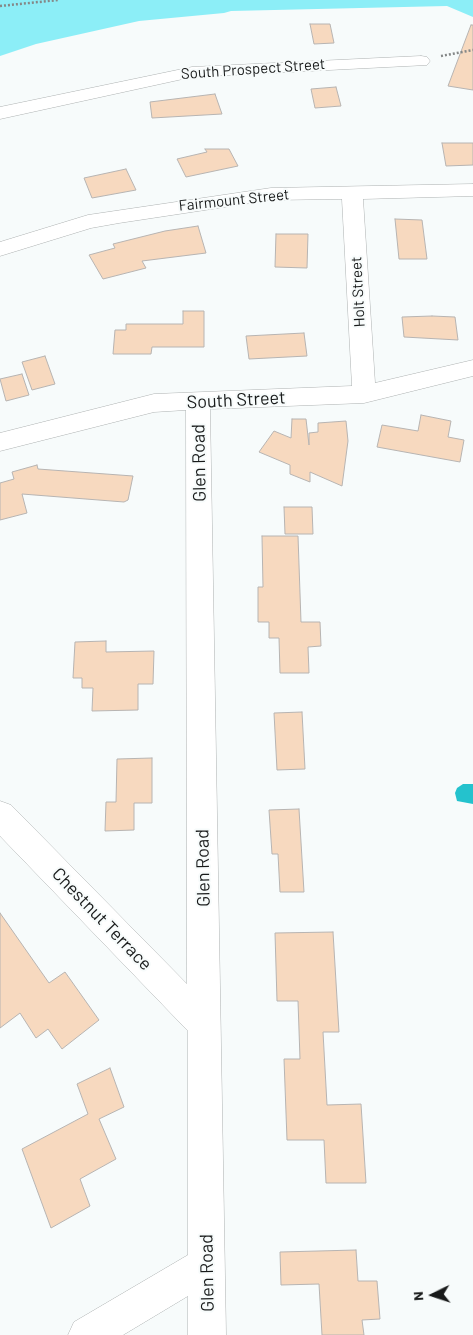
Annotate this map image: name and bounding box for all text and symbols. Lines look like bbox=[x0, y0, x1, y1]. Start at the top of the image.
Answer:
street label: South Prospect Street bbox=[180, 55, 326, 83]
street label: Fairmount Street bbox=[178, 185, 290, 215]
street label: Holt Street bbox=[347, 256, 369, 328]
street label: South Street bbox=[186, 387, 286, 413]
street label: Glen Road bbox=[188, 424, 210, 502]
street label: Glen Road bbox=[192, 829, 214, 907]
street label: Chestnut Terrace bbox=[48, 863, 156, 975]
street label: Glen Road bbox=[196, 1234, 218, 1312]
north arrow bbox=[408, 1270, 458, 1320]
text: N bbox=[409, 1291, 426, 1301]

